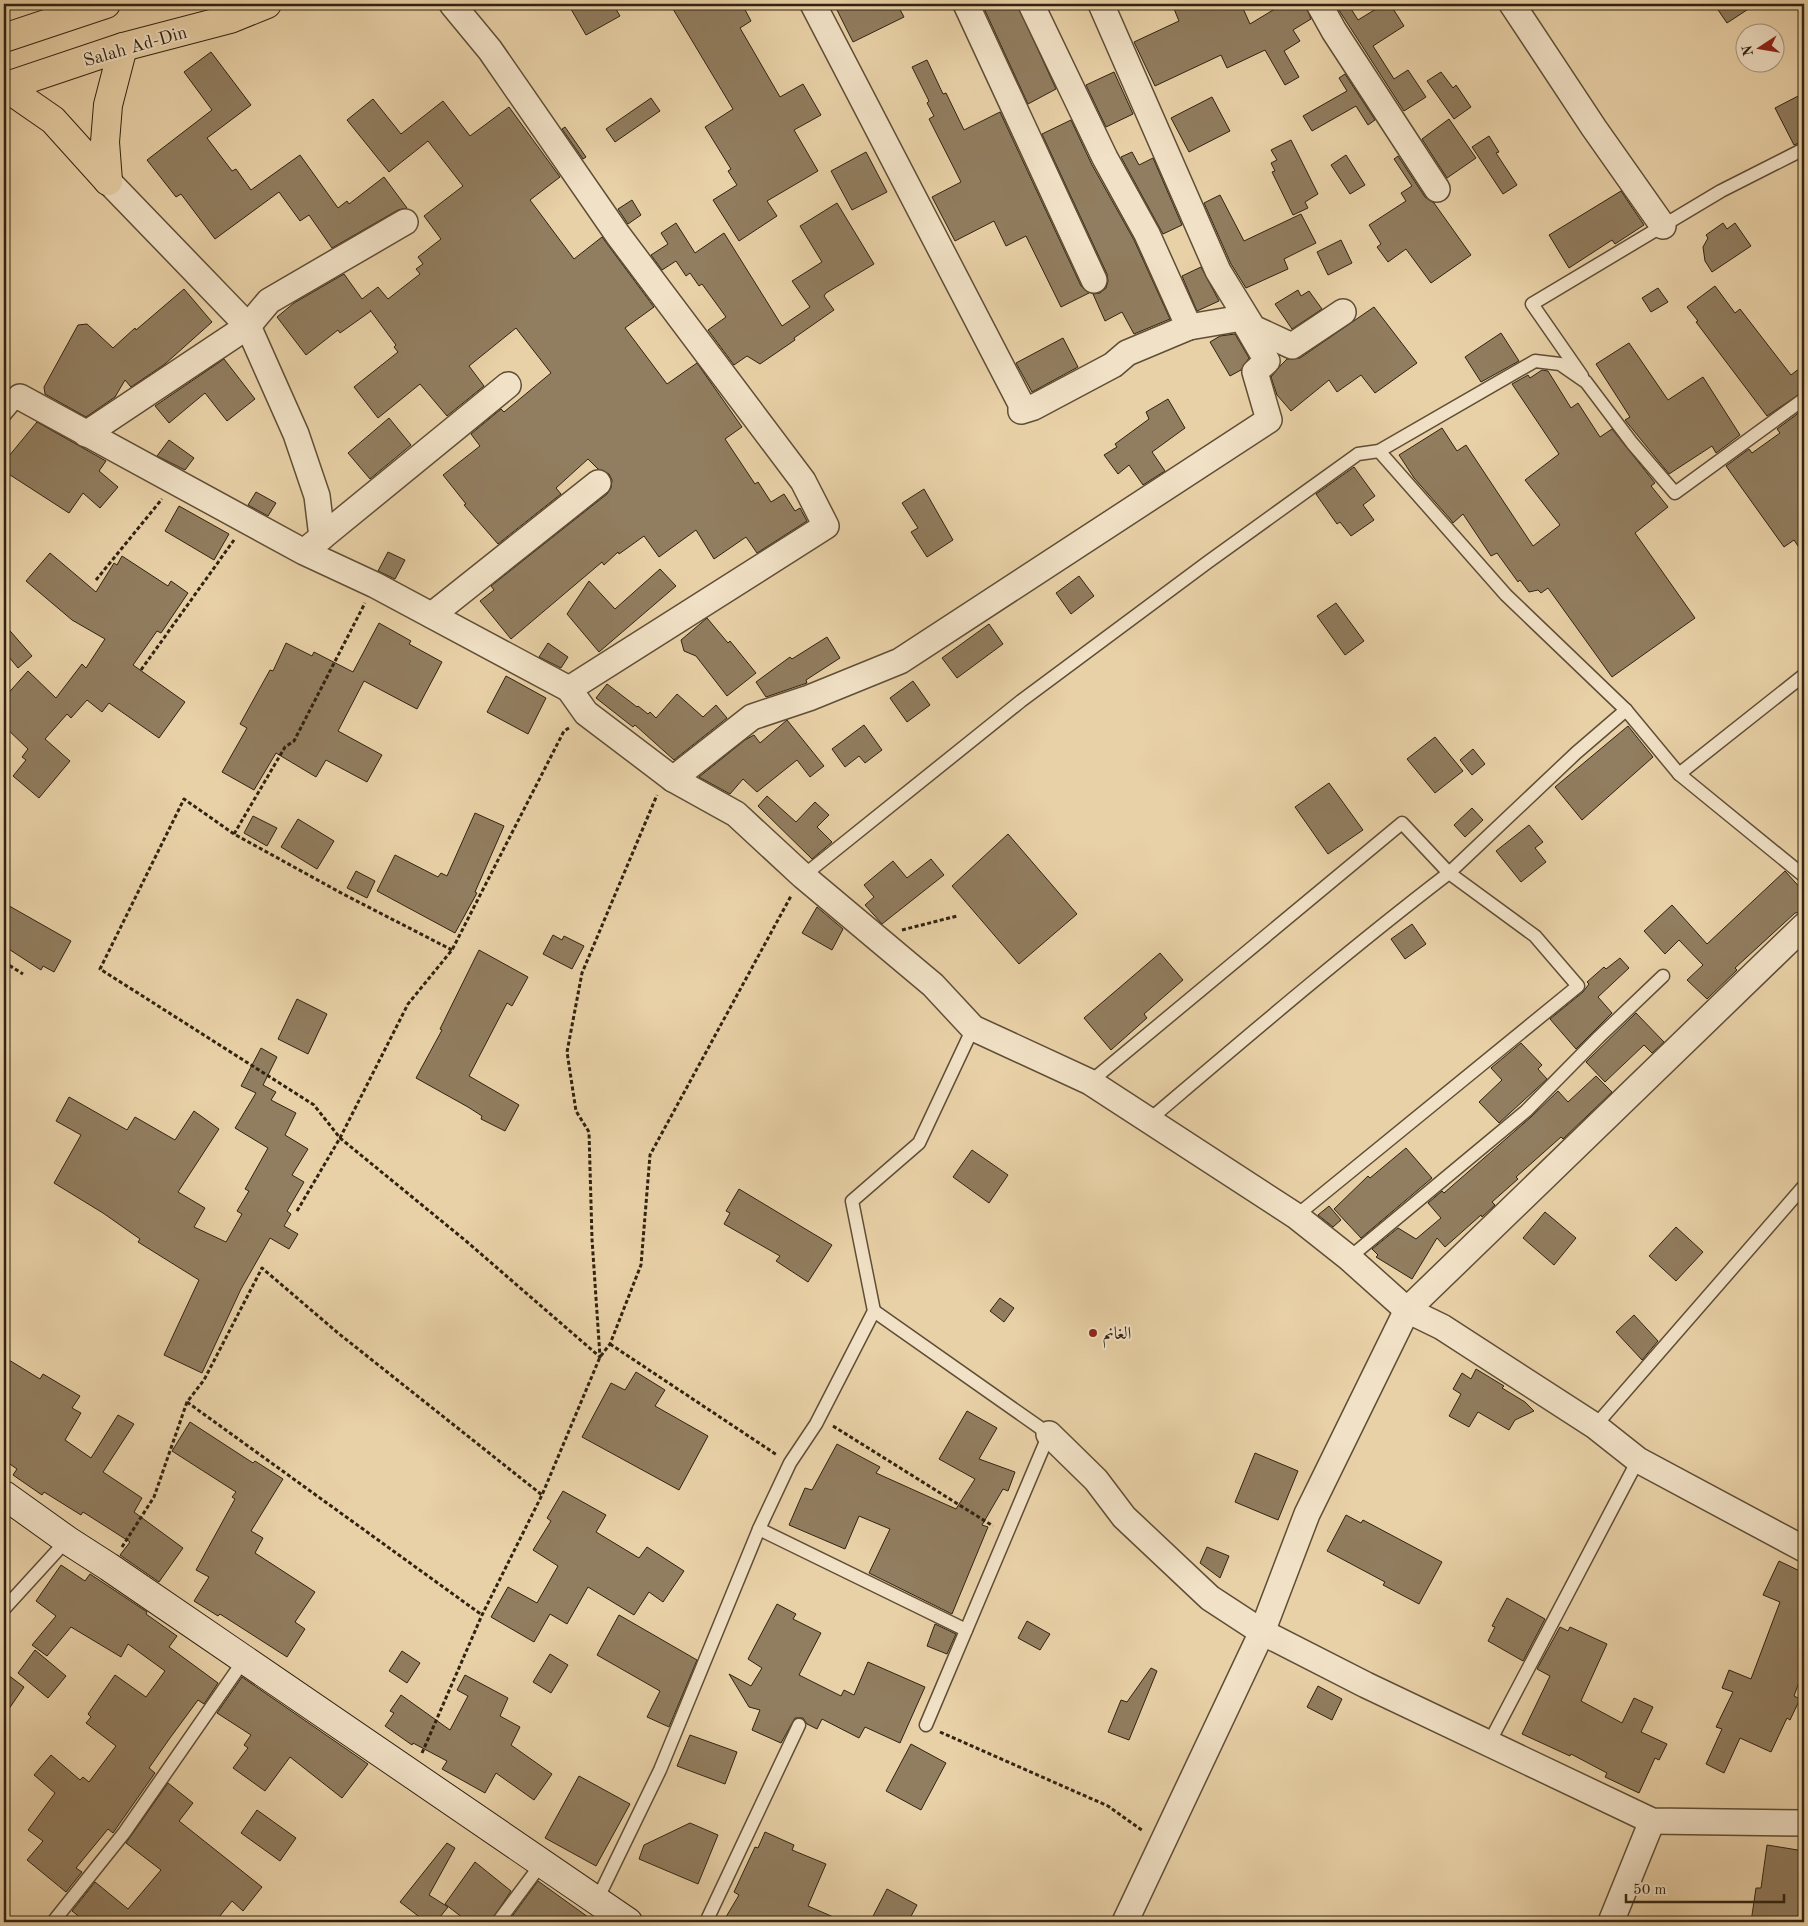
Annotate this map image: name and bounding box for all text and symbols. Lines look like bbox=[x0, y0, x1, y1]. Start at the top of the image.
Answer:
north arrow bbox=[1736, 22, 1786, 72]
street label: Salah Ad-Din bbox=[81, 23, 189, 70]
text: N bbox=[1740, 44, 1756, 57]
place label: الغانم bbox=[1103, 1325, 1132, 1349]
marker: الغانم bbox=[1087, 1327, 1099, 1339]
scale bar bbox=[1626, 1871, 1783, 1903]
text: 50 m bbox=[1633, 1883, 1667, 1898]

